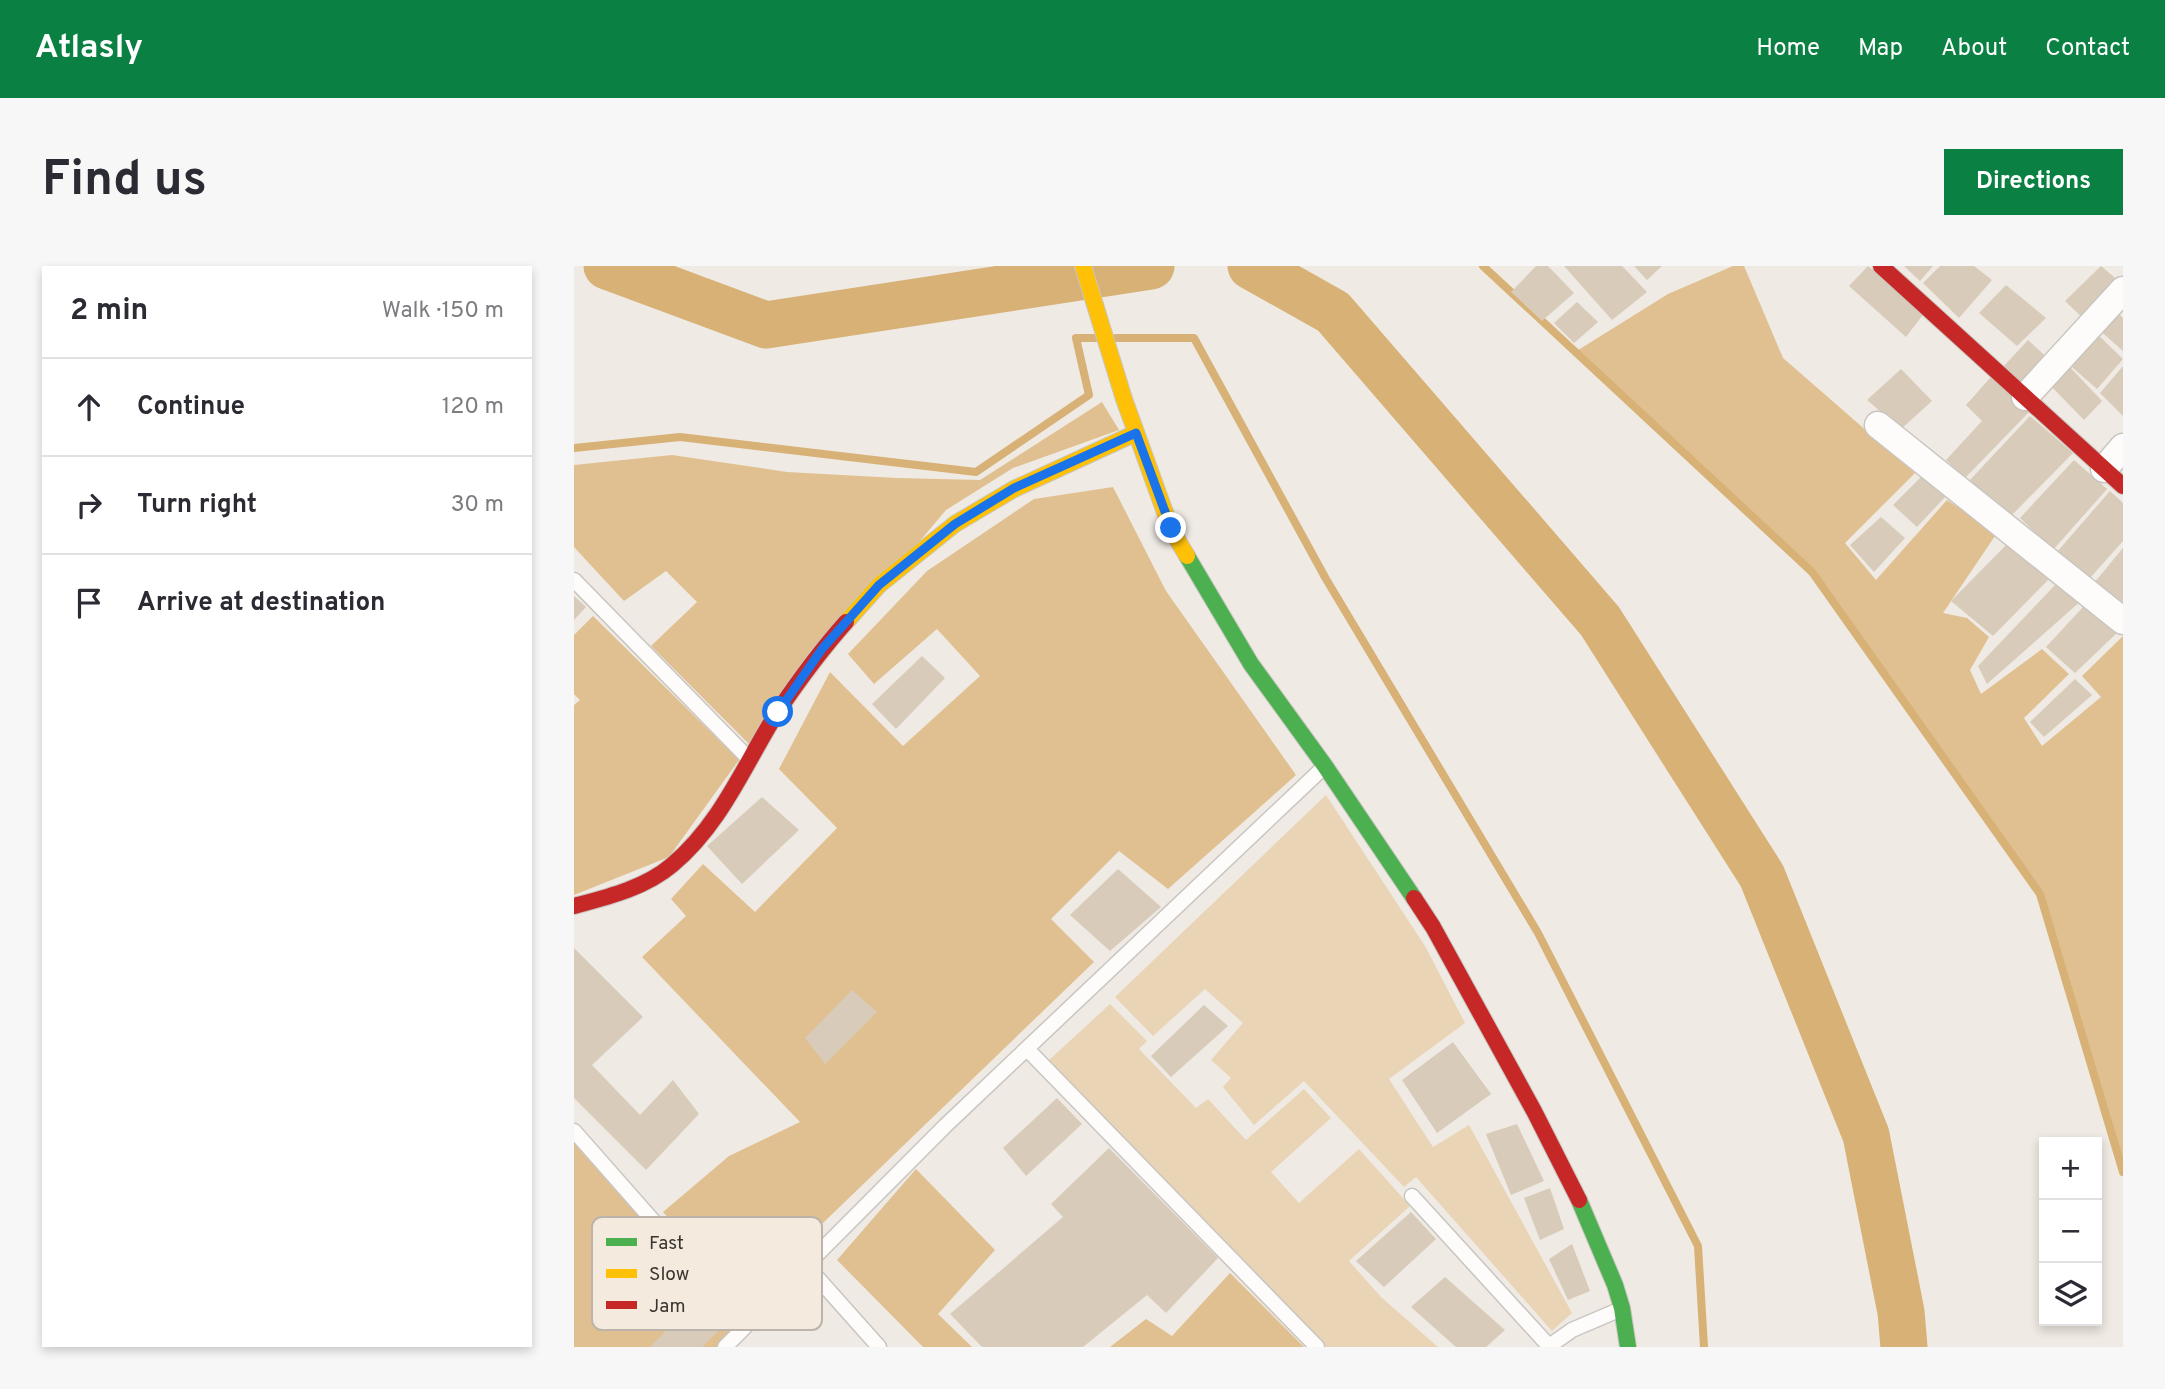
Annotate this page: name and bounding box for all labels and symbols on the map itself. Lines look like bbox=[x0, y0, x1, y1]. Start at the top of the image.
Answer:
route end bbox=[1155, 512, 1186, 543]
route start bbox=[762, 696, 793, 727]
legend bbox=[592, 1217, 822, 1330]
text: Fast bbox=[649, 1232, 684, 1256]
text: Slow bbox=[649, 1263, 689, 1287]
text: Jam bbox=[649, 1295, 686, 1319]

